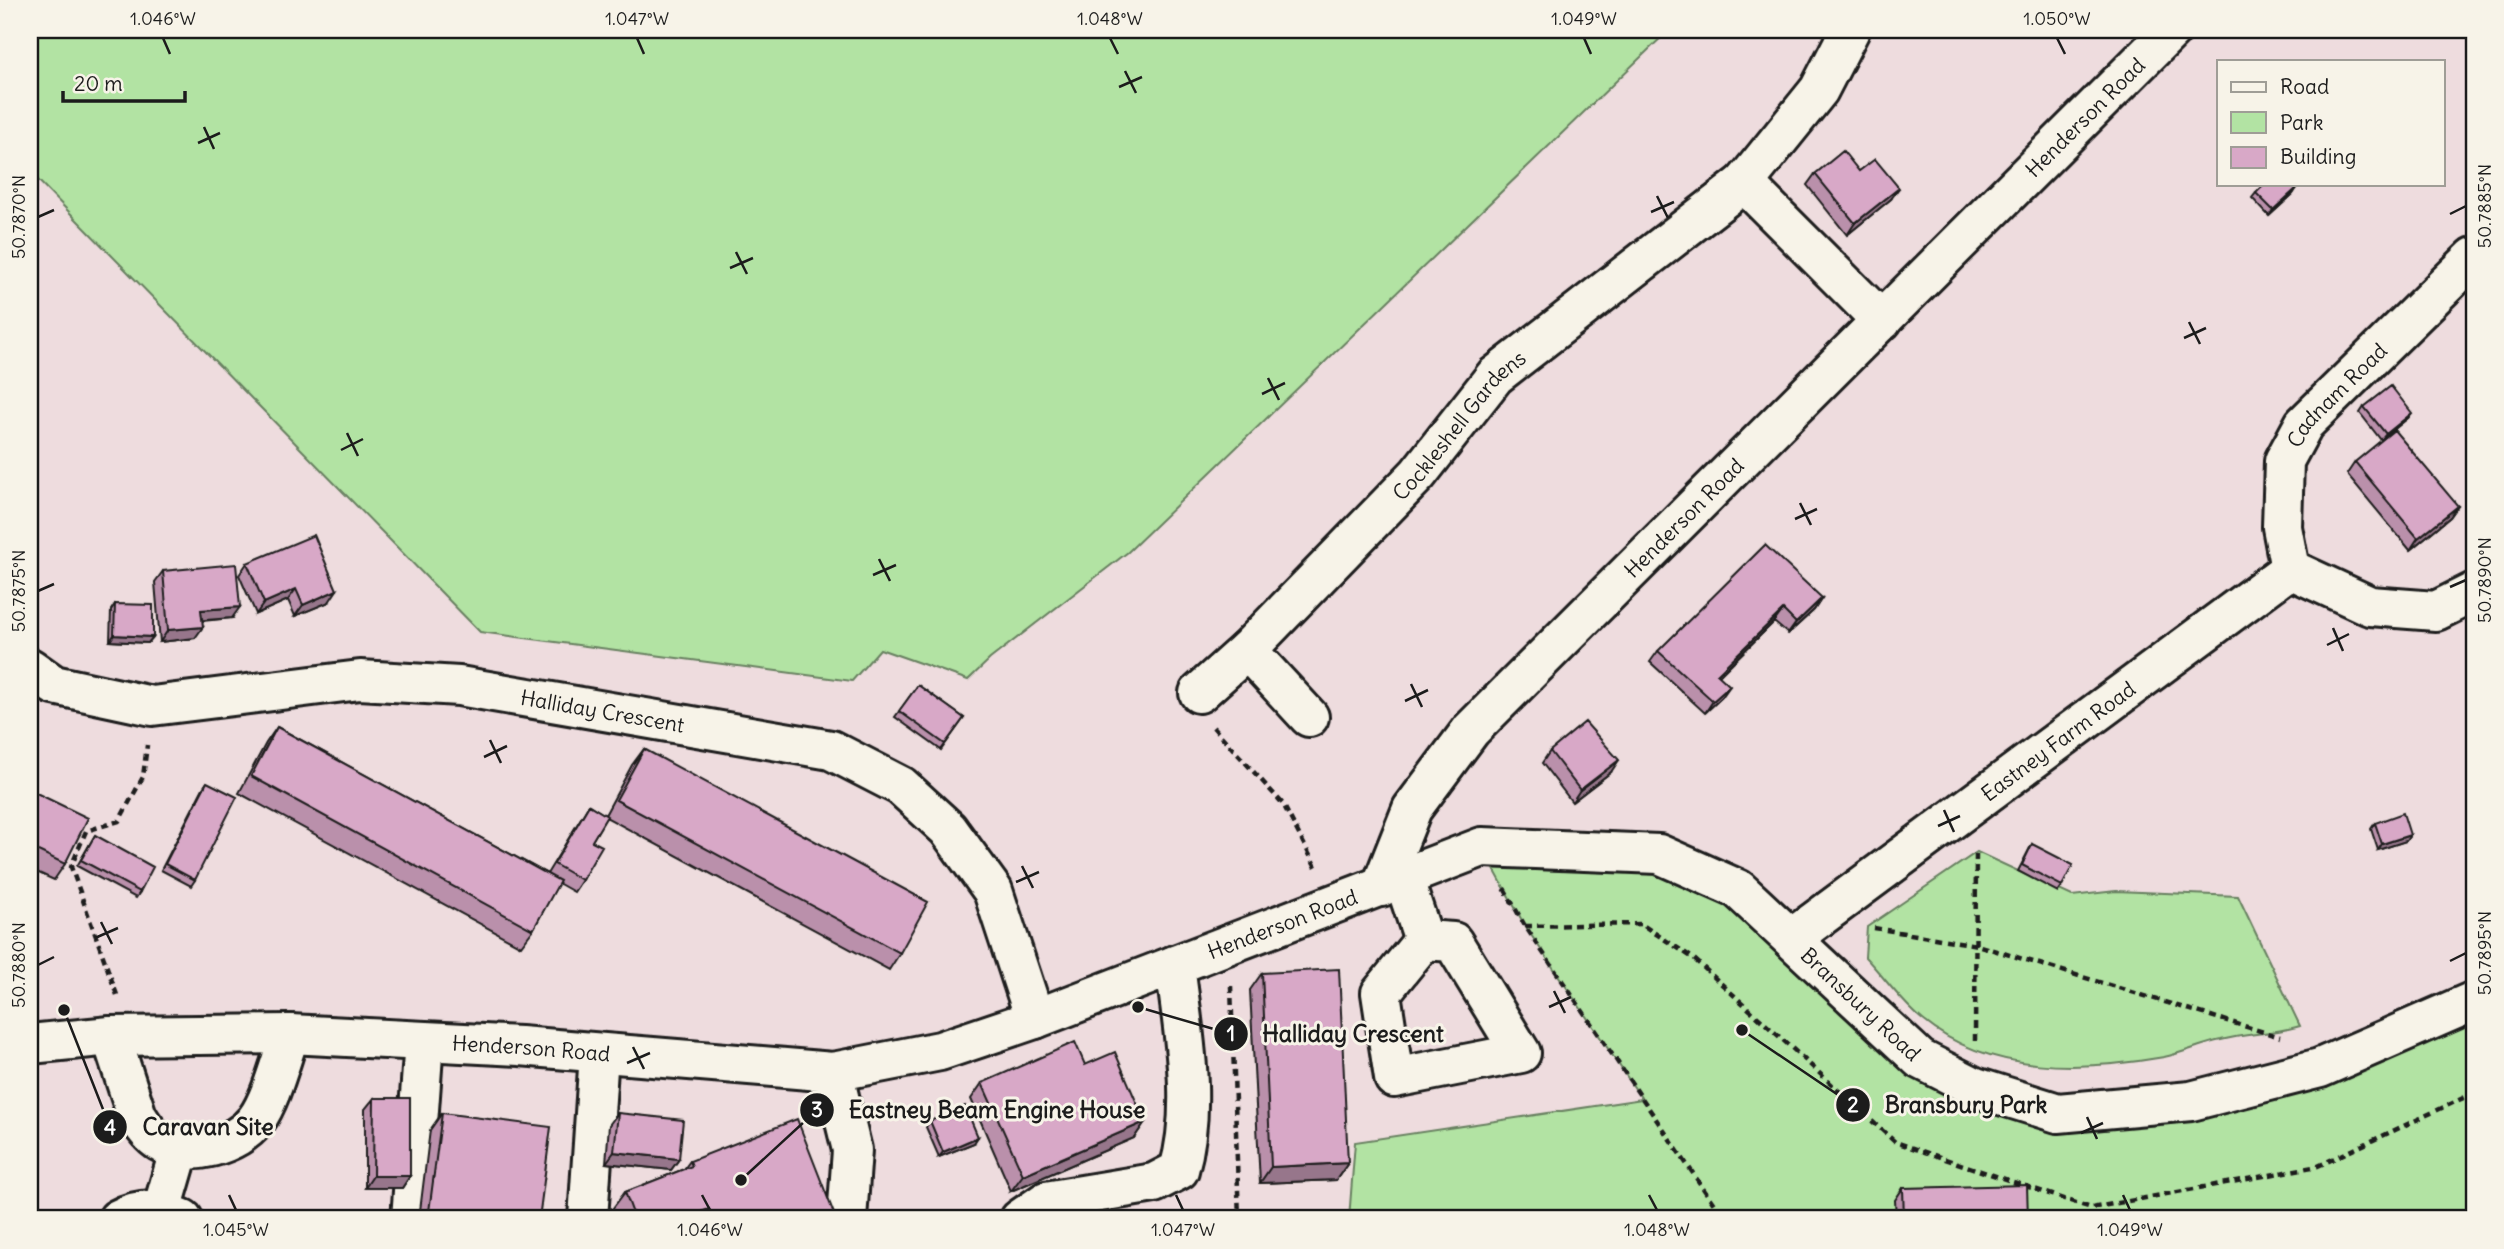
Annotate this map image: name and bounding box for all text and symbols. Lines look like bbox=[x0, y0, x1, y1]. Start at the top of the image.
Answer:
text: 1.046°W bbox=[130, 7, 196, 30]
text: 1.047°W bbox=[605, 7, 669, 30]
text: 1.048°W bbox=[1077, 7, 1143, 30]
text: 1.049°W bbox=[1551, 7, 1617, 30]
text: 1.050°W bbox=[2023, 7, 2091, 30]
street label: Henderson Road bbox=[2019, 52, 2150, 183]
scale bar bbox=[63, 60, 186, 104]
legend bbox=[2217, 60, 2444, 186]
text: 20 m bbox=[74, 70, 123, 97]
text: Road bbox=[2280, 73, 2329, 100]
text: Park bbox=[2280, 109, 2323, 136]
text: Building bbox=[2280, 143, 2356, 170]
text: 50.7885°N bbox=[2473, 164, 2496, 248]
text: 50.7870°N bbox=[7, 175, 30, 259]
street label: Cadnam Road bbox=[2281, 337, 2392, 452]
street label: Cockleshell Gardens bbox=[1386, 344, 1531, 506]
street label: Henderson Road bbox=[1618, 452, 1749, 583]
text: 50.7890°N bbox=[2473, 537, 2496, 623]
text: 50.7875°N bbox=[7, 550, 30, 632]
street label: Eastney Farm Road bbox=[1975, 675, 2140, 807]
street label: Halliday Crescent bbox=[519, 683, 686, 738]
street label: Henderson Road bbox=[1203, 883, 1361, 965]
text: 50.7895°N bbox=[2473, 911, 2496, 995]
text: 50.7880°N bbox=[7, 922, 30, 1008]
street label: Bransbury Road bbox=[1795, 941, 1927, 1067]
callout: Halliday Crescent bbox=[1213, 1012, 1458, 1056]
text: Halliday Crescent bbox=[1262, 1019, 1444, 1048]
text: 1 bbox=[1227, 1020, 1235, 1047]
street label: Henderson Road bbox=[451, 1029, 611, 1067]
callout: Bransbury Park bbox=[1835, 1083, 2061, 1127]
callout: Eastney Beam Engine House bbox=[800, 1088, 1159, 1132]
text: Bransbury Park bbox=[1885, 1090, 2048, 1119]
text: 2 bbox=[1847, 1091, 1859, 1118]
text: Eastney Beam Engine House bbox=[849, 1095, 1145, 1124]
text: 3 bbox=[811, 1096, 823, 1123]
callout: Caravan Site bbox=[93, 1105, 287, 1149]
text: Caravan Site bbox=[142, 1112, 274, 1141]
text: 4 bbox=[104, 1114, 116, 1141]
text: 1.045°W bbox=[203, 1218, 269, 1241]
text: 1.046°W bbox=[677, 1218, 743, 1241]
text: 1.047°W bbox=[1151, 1218, 1215, 1241]
text: 1.048°W bbox=[1624, 1218, 1690, 1241]
text: 1.049°W bbox=[2097, 1218, 2163, 1241]

